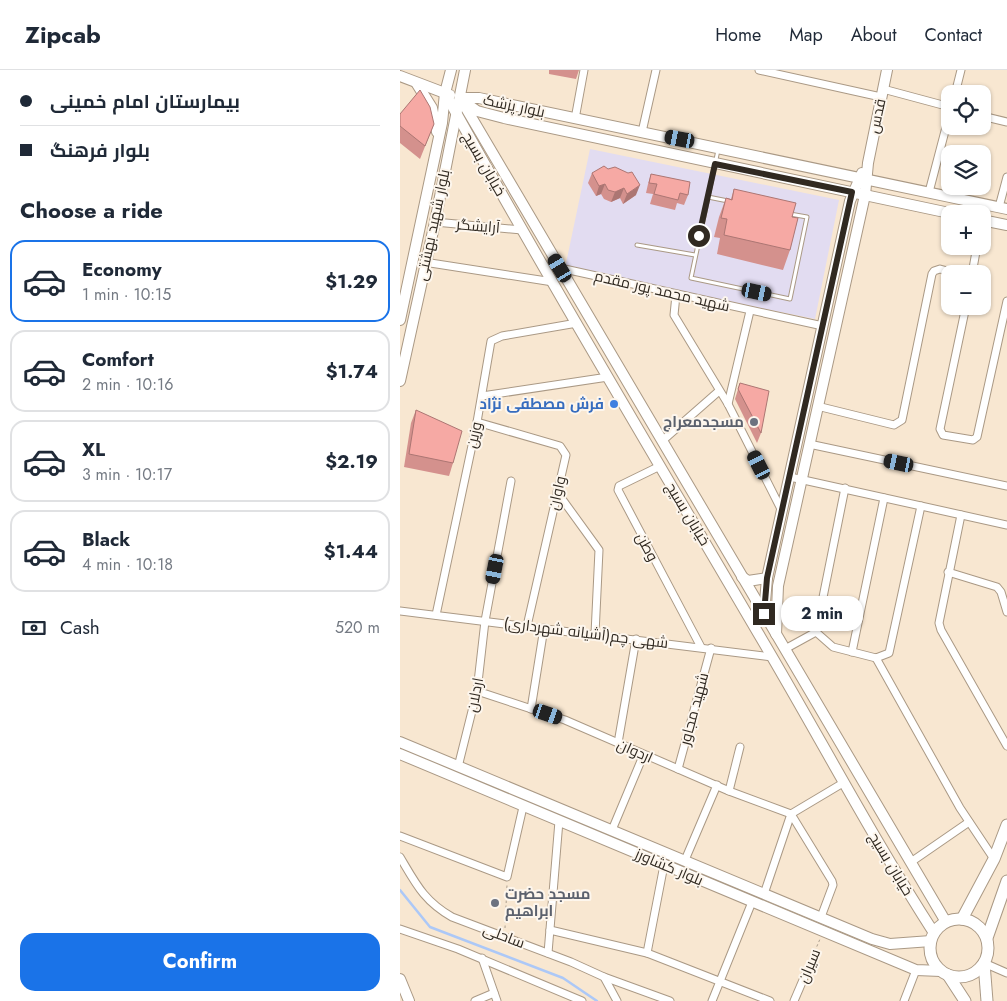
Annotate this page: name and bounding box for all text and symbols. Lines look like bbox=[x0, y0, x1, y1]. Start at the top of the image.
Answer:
text: Zipcab bbox=[25, 17, 101, 52]
text: Home bbox=[715, 22, 761, 48]
text: Map bbox=[789, 22, 823, 48]
text: About bbox=[851, 22, 896, 48]
text: Contact bbox=[924, 22, 982, 48]
map controls bbox=[941, 85, 991, 315]
button: locate bbox=[941, 85, 991, 135]
text: بیمارستان امام خمینی bbox=[50, 88, 240, 115]
street label: بلوار پزشک bbox=[481, 89, 547, 123]
street label: قدس bbox=[863, 96, 891, 136]
street label: خیابان بسیج bbox=[457, 128, 511, 200]
car bbox=[663, 129, 696, 149]
text: بلوار فرهنگ bbox=[50, 137, 150, 164]
button: layers bbox=[941, 145, 991, 195]
street label: بلوار شهید بهشتی bbox=[410, 167, 456, 283]
text: Choose a ride bbox=[20, 194, 163, 226]
button: + bbox=[941, 205, 991, 255]
street label: آرایشگر bbox=[454, 213, 501, 239]
route start bbox=[688, 225, 710, 247]
car bbox=[545, 251, 574, 285]
text: Economy bbox=[82, 256, 162, 283]
icon: car bbox=[22, 259, 67, 304]
street label: شهید محمد پور مقدم bbox=[592, 265, 732, 317]
button: − bbox=[941, 265, 991, 315]
text: $1.29 bbox=[325, 268, 378, 295]
car bbox=[740, 282, 773, 302]
text: 1 min · 10:15 bbox=[82, 283, 171, 306]
text: Comfort bbox=[82, 346, 154, 373]
icon: car bbox=[22, 349, 67, 394]
text: $1.74 bbox=[326, 358, 378, 385]
text: 2 min · 10:16 bbox=[82, 373, 173, 396]
place label: فرش مصطفی نژاد bbox=[479, 393, 604, 415]
marker: فرش مصطفی نژاد bbox=[608, 398, 620, 410]
place label: مسجدمعراج bbox=[663, 411, 744, 433]
marker: مسجدمعراج bbox=[748, 416, 760, 428]
street label: وزین bbox=[460, 420, 488, 450]
text: XL bbox=[82, 436, 105, 463]
icon: car bbox=[22, 439, 67, 484]
text: $2.19 bbox=[325, 448, 378, 475]
car bbox=[745, 448, 772, 482]
car bbox=[882, 453, 915, 473]
text: 3 min · 10:17 bbox=[82, 463, 172, 486]
street label: واوان bbox=[542, 474, 572, 512]
street label: خیابان بسیج bbox=[660, 478, 716, 550]
text: Black bbox=[82, 526, 130, 553]
icon: car bbox=[22, 529, 67, 574]
street label: وطن bbox=[630, 529, 664, 565]
text: $1.44 bbox=[324, 538, 378, 565]
text: 4 min · 10:18 bbox=[82, 553, 173, 576]
car bbox=[484, 553, 505, 585]
callout: 2 min bbox=[782, 596, 864, 632]
text: 2 min bbox=[801, 602, 843, 625]
route end bbox=[753, 603, 775, 625]
street label: شهی چم(آشیانه شهرداری) bbox=[503, 612, 669, 654]
icon: cash bbox=[20, 614, 48, 642]
text: Cash bbox=[60, 614, 100, 641]
text: 520 m bbox=[335, 616, 380, 639]
street label: شهید مجاور bbox=[673, 670, 714, 749]
street label: اردلان bbox=[461, 676, 489, 714]
car bbox=[531, 702, 564, 726]
street label: اردوان bbox=[613, 733, 657, 769]
street label: خیابان بسیج bbox=[863, 828, 919, 900]
street label: بلوار کشاورز bbox=[630, 842, 707, 891]
place label: مسجد حضرت ابراهیم bbox=[505, 883, 590, 922]
marker: مسجد حضرت ابراهیم bbox=[489, 897, 501, 909]
street label: ساحلی bbox=[480, 918, 528, 954]
button: Confirm bbox=[20, 933, 380, 991]
street label: سیران bbox=[792, 945, 826, 987]

